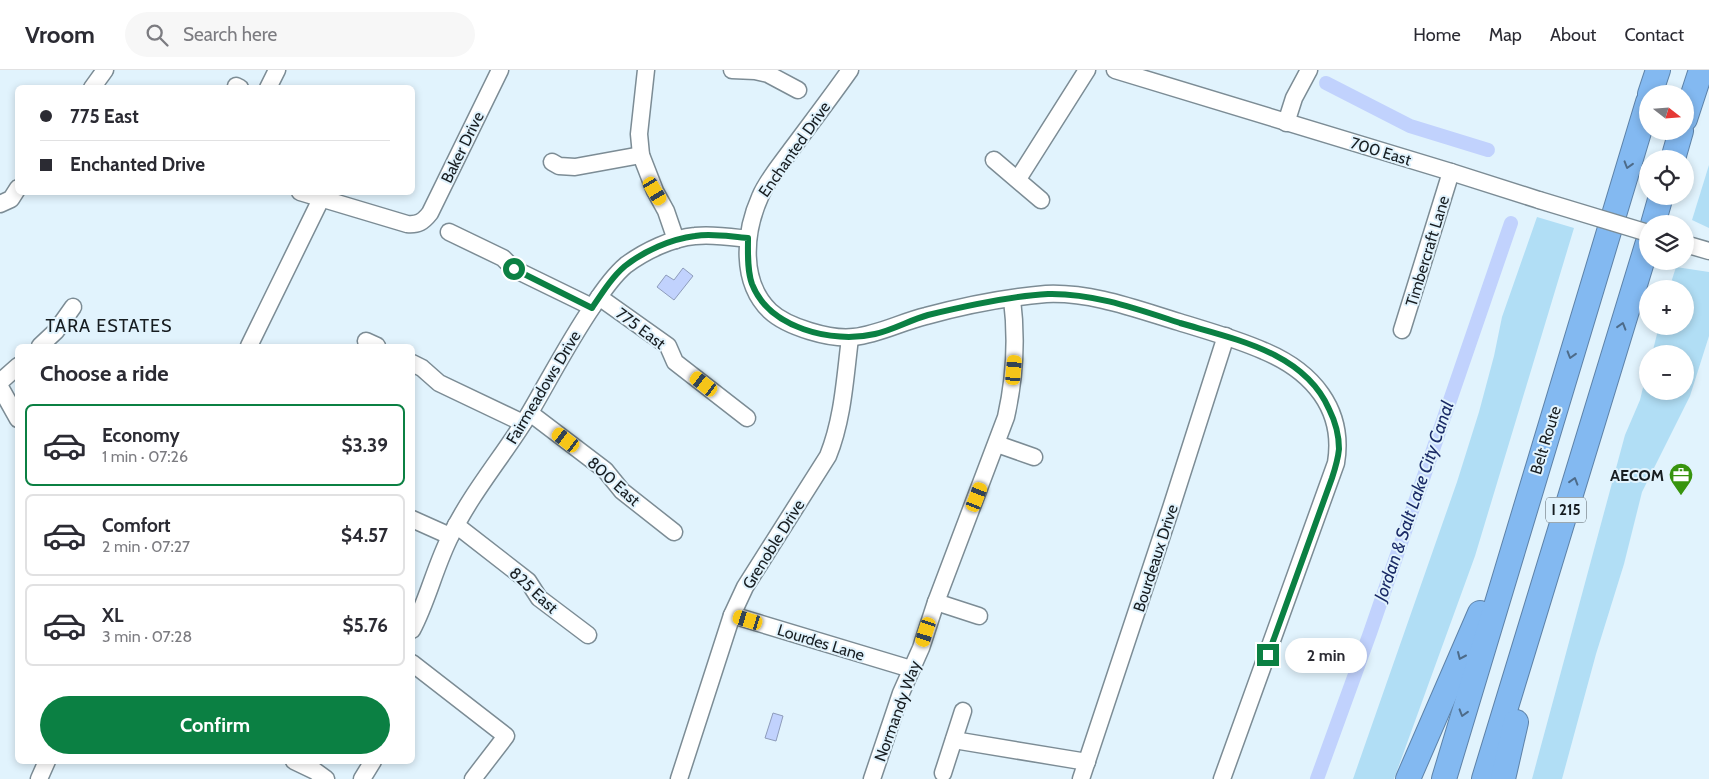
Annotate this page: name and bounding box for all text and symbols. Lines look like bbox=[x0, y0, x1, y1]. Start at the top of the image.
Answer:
search box bbox=[125, 12, 475, 57]
text: Vroom bbox=[25, 20, 95, 49]
icon: search bbox=[143, 21, 171, 49]
text: Search here bbox=[183, 23, 277, 46]
text: Home bbox=[1413, 24, 1461, 46]
text: Map bbox=[1489, 24, 1522, 46]
text: About bbox=[1550, 24, 1596, 46]
text: Contact bbox=[1624, 24, 1684, 46]
north arrow bbox=[1639, 85, 1694, 140]
map controls bbox=[1639, 85, 1694, 400]
street label: Enchanted Drive bbox=[755, 98, 834, 201]
text: 775 East bbox=[70, 105, 139, 128]
street label: Baker Drive bbox=[437, 109, 488, 186]
street label: 700 East bbox=[1348, 133, 1414, 170]
button: locate bbox=[1639, 150, 1694, 205]
text: Enchanted Drive bbox=[70, 153, 205, 176]
one-way arrow bbox=[1624, 161, 1634, 169]
car bbox=[640, 174, 669, 208]
street label: Timbercraft Lane bbox=[1402, 194, 1453, 309]
button: layers bbox=[1639, 215, 1694, 270]
route start bbox=[503, 258, 525, 280]
button: + bbox=[1639, 280, 1694, 335]
street label: 775 East bbox=[612, 304, 670, 353]
district label: TARA ESTATES bbox=[45, 315, 173, 337]
one-way arrow bbox=[1616, 322, 1626, 330]
street label: Fairmeadows Drive bbox=[502, 327, 585, 447]
button: − bbox=[1639, 345, 1694, 400]
one-way arrow bbox=[1567, 350, 1577, 358]
car bbox=[1005, 354, 1022, 386]
text: Choose a ride bbox=[40, 360, 169, 387]
car bbox=[687, 369, 720, 399]
water label: Jordan & Salt Lake City Canal bbox=[1369, 397, 1459, 606]
street label: Belt Route bbox=[1526, 404, 1565, 477]
icon: car bbox=[42, 423, 87, 468]
text: Economy bbox=[102, 424, 180, 447]
car bbox=[549, 425, 582, 455]
text: $3.39 bbox=[342, 434, 388, 457]
text: 1 min · 07:26 bbox=[102, 447, 188, 466]
street label: 800 East bbox=[583, 453, 644, 510]
office icon: AECOM bbox=[1668, 462, 1694, 496]
place label: AECOM bbox=[1610, 466, 1664, 485]
one-way arrow bbox=[1569, 478, 1579, 486]
car bbox=[964, 480, 989, 514]
street label: Grenoble Drive bbox=[738, 496, 808, 592]
road number: I 215 bbox=[1546, 498, 1586, 522]
street label: Bourdeaux Drive bbox=[1129, 502, 1182, 614]
icon: car bbox=[42, 513, 87, 558]
text: Comfort bbox=[102, 514, 171, 537]
text: $4.57 bbox=[341, 524, 388, 547]
text: 2 min · 07:27 bbox=[102, 537, 190, 556]
street label: 825 East bbox=[506, 563, 562, 618]
icon: car bbox=[42, 603, 87, 648]
text: XL bbox=[102, 604, 123, 627]
car bbox=[731, 608, 764, 632]
text: $5.76 bbox=[343, 614, 388, 637]
car bbox=[914, 615, 937, 649]
street label: Lourdes Lane bbox=[775, 620, 867, 665]
text: 3 min · 07:28 bbox=[102, 627, 192, 646]
callout: 2 min bbox=[1286, 638, 1368, 672]
route end bbox=[1257, 644, 1279, 666]
text: 2 min bbox=[1307, 646, 1345, 665]
one-way arrow bbox=[1457, 651, 1468, 660]
street label: Normandy Way bbox=[870, 658, 925, 764]
button: Confirm bbox=[40, 696, 390, 754]
one-way arrow bbox=[1459, 708, 1469, 717]

